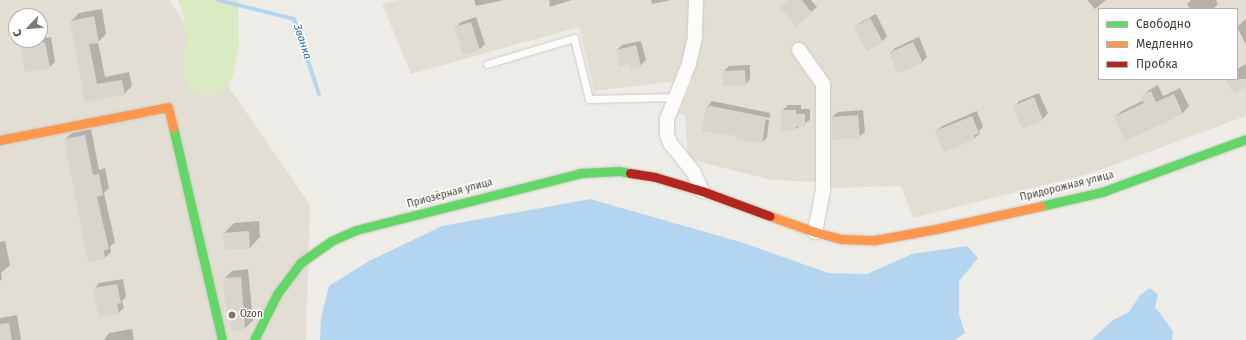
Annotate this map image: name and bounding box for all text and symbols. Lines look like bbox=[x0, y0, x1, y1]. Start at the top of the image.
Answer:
north arrow bbox=[8, 8, 48, 48]
legend bbox=[1098, 8, 1238, 80]
text: Свободно bbox=[1136, 17, 1191, 31]
water label: Званка bbox=[290, 23, 314, 61]
text: С bbox=[10, 27, 25, 39]
text: Медленно bbox=[1136, 37, 1193, 51]
text: Пробка bbox=[1136, 57, 1178, 71]
street label: Придорожная улица bbox=[1019, 170, 1115, 204]
street label: Приозёрная улица bbox=[406, 177, 494, 211]
place label: Ozon bbox=[240, 309, 263, 321]
marker: Ozon bbox=[227, 310, 237, 320]

